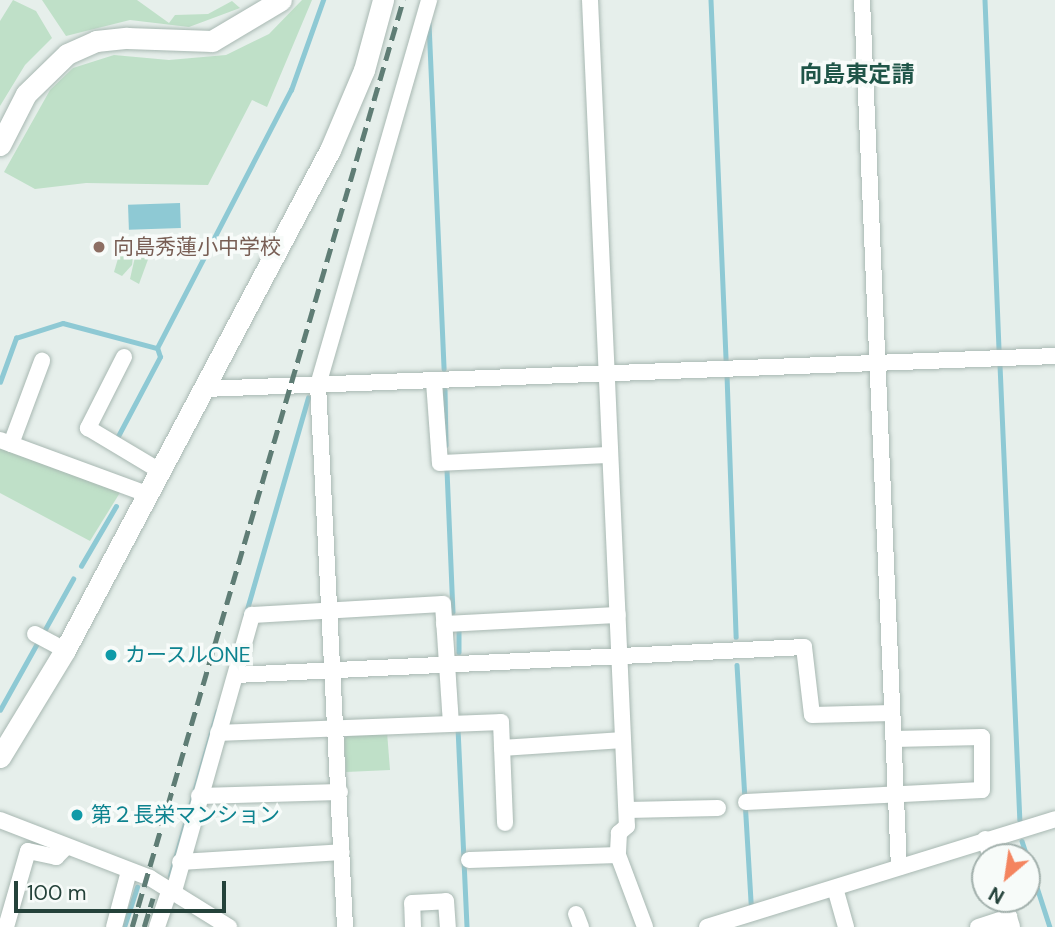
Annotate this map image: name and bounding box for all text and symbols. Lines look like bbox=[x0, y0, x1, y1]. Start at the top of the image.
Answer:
district label: 向島東定請 bbox=[800, 60, 914, 88]
place label: 向島秀蓮小中学校 bbox=[113, 234, 281, 260]
marker: 向島秀蓮小中学校 bbox=[91, 239, 107, 255]
place label: カースルONE bbox=[125, 642, 252, 668]
marker: カースルONE bbox=[103, 647, 119, 663]
place label: 第２長栄マンション bbox=[91, 802, 280, 828]
marker: 第２長栄マンション bbox=[69, 807, 85, 823]
north arrow bbox=[971, 843, 1041, 913]
scale bar bbox=[18, 867, 229, 911]
text: 100 m bbox=[27, 879, 87, 907]
text: N bbox=[984, 881, 1009, 909]

